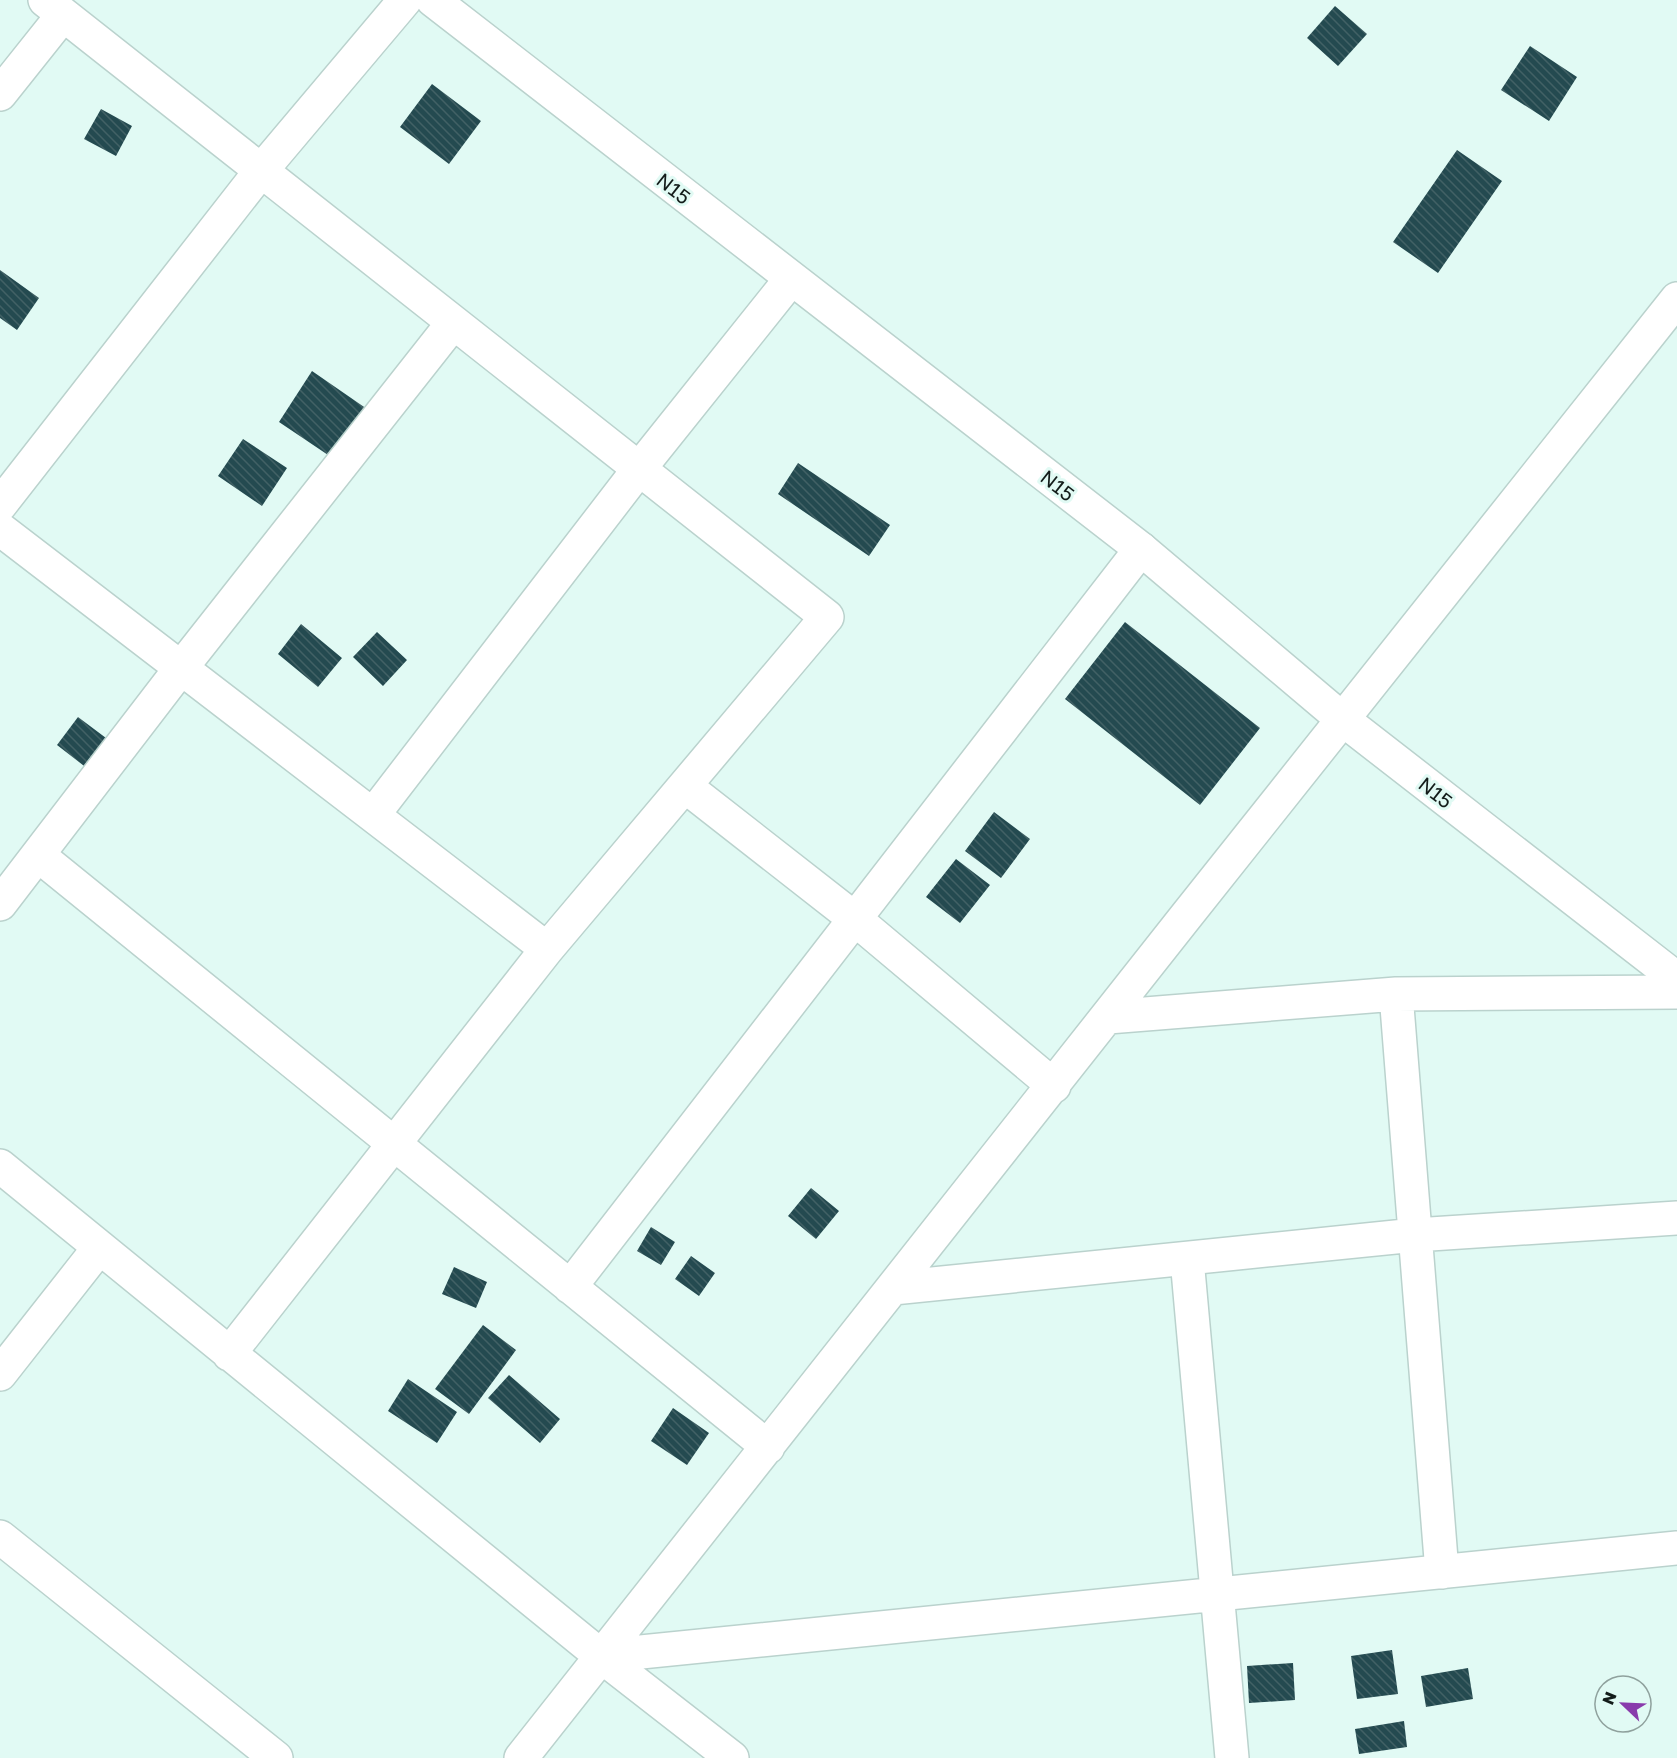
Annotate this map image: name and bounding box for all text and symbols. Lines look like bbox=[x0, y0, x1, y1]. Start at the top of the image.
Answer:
street label: N15 bbox=[652, 167, 696, 209]
street label: N15 bbox=[1036, 464, 1080, 506]
street label: N15 bbox=[1414, 771, 1458, 813]
north arrow bbox=[1593, 1674, 1653, 1734]
text: N bbox=[1598, 1689, 1621, 1708]

